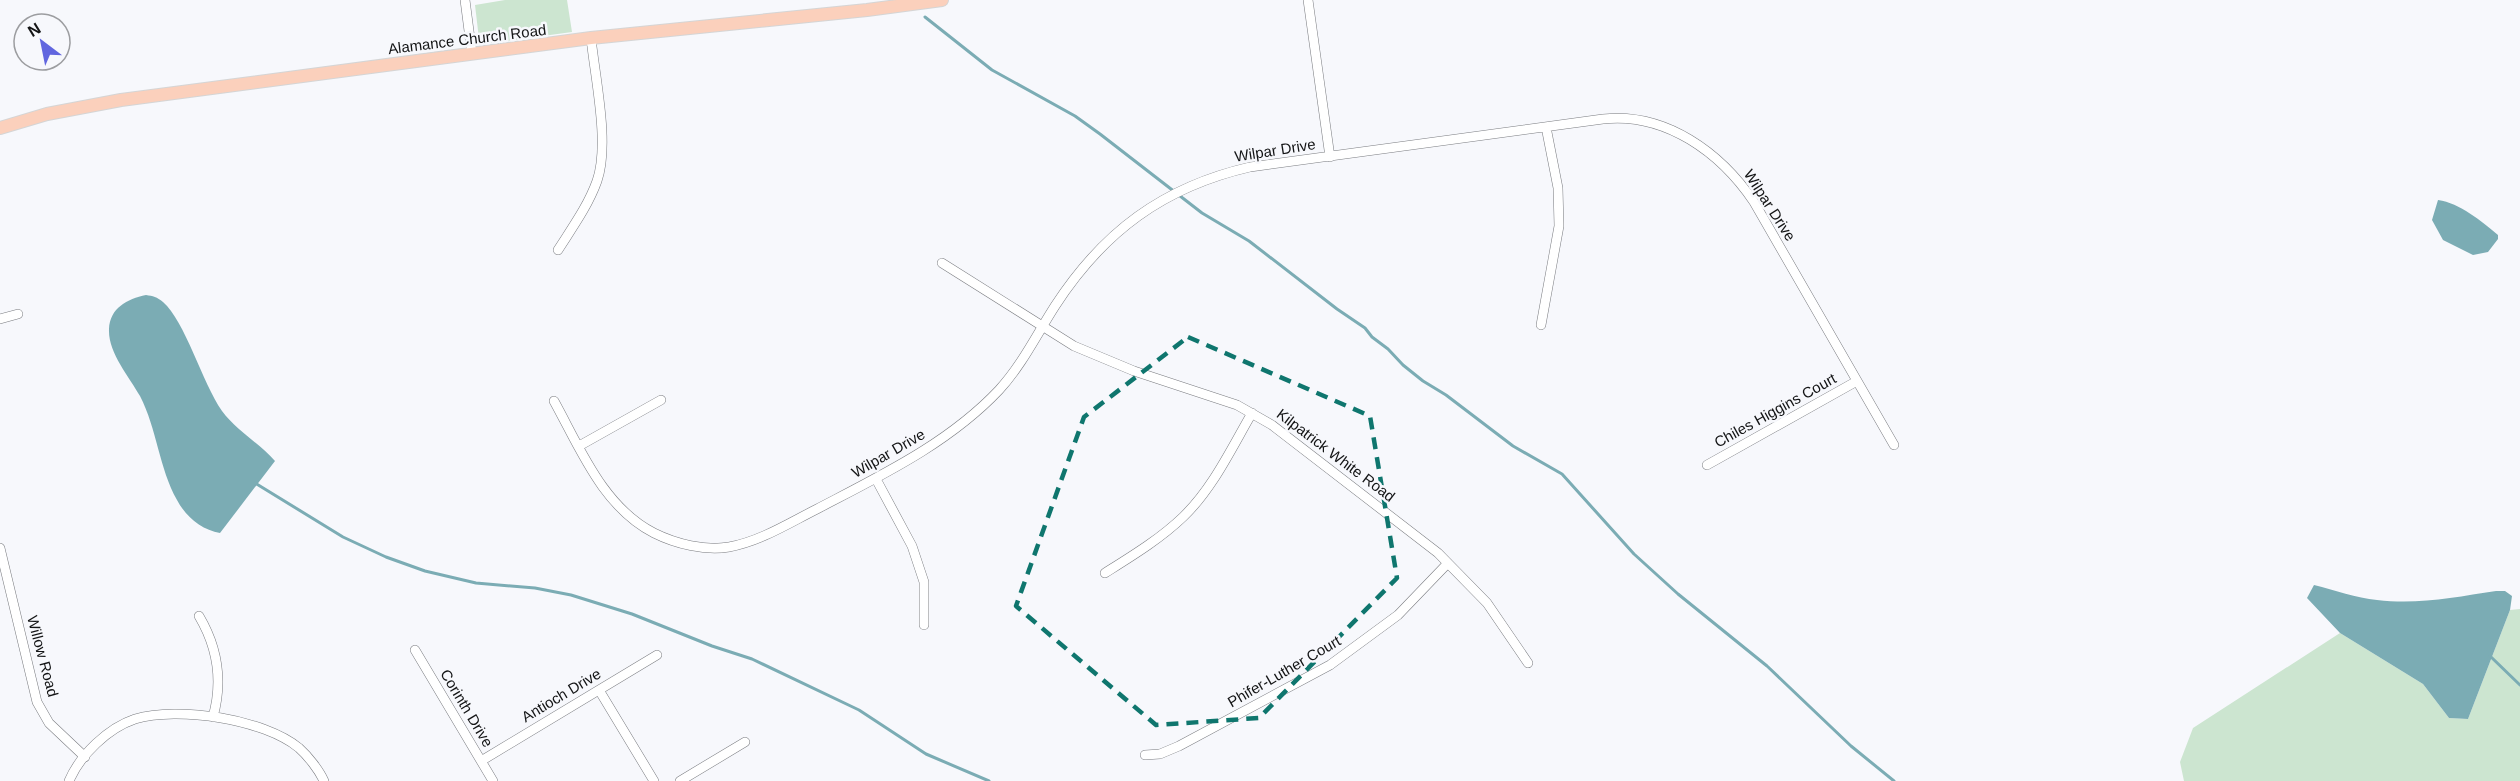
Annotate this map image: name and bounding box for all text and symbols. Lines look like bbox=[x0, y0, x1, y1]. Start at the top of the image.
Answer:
north arrow bbox=[12, 12, 72, 72]
text: N bbox=[25, 19, 44, 40]
street label: Alamance Church Road bbox=[387, 21, 547, 57]
street label: Wilpar Drive bbox=[1233, 135, 1317, 165]
street label: Wilpar Drive bbox=[1741, 166, 1799, 244]
street label: Chiles Higgins Court bbox=[1711, 369, 1840, 451]
street label: Kilpatrick White Road bbox=[1274, 405, 1398, 505]
street label: Wilpar Drive bbox=[848, 425, 928, 481]
street label: Willow Road bbox=[24, 614, 62, 698]
street label: Phifer-Luther Court bbox=[1225, 631, 1344, 710]
street label: Antioch Drive bbox=[518, 665, 604, 725]
street label: Corinth Drive bbox=[437, 666, 497, 750]

